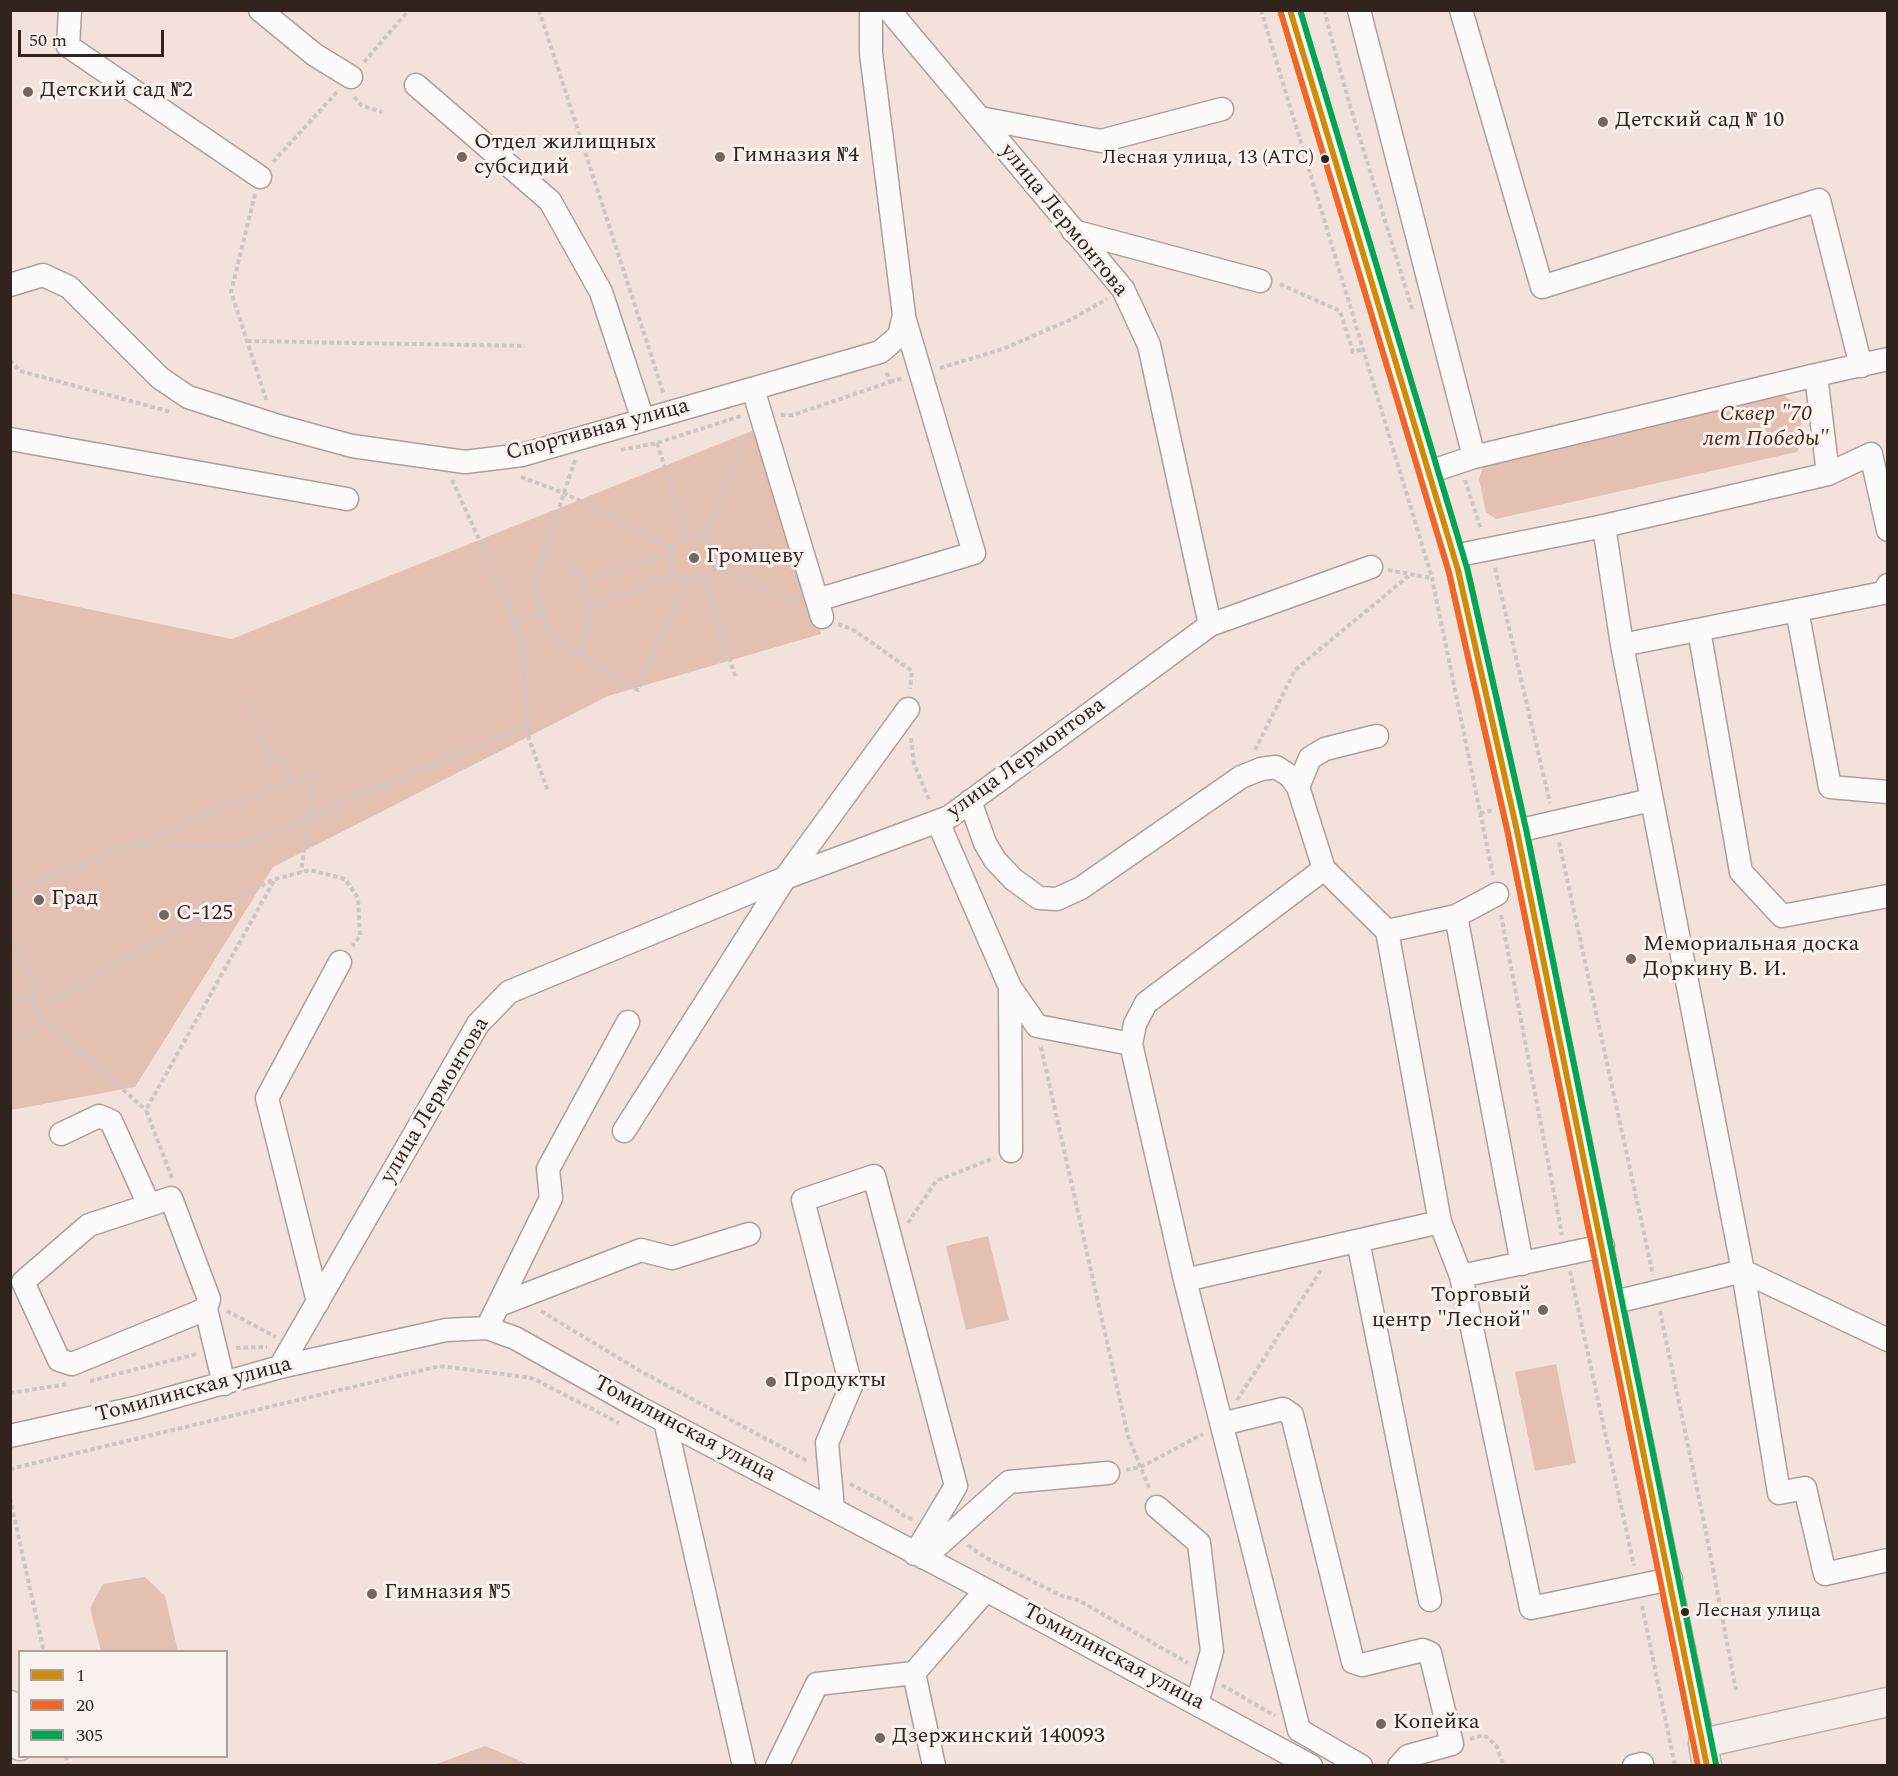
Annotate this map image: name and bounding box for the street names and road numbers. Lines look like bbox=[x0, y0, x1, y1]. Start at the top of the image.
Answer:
street label: улица Лермонтова bbox=[993, 139, 1133, 303]
street label: Спортивная улица bbox=[504, 394, 692, 468]
street label: улица Лермонтова bbox=[943, 693, 1111, 825]
street label: улица Лермонтова bbox=[376, 1013, 496, 1189]
street label: Томилинская улица bbox=[93, 1352, 295, 1430]
street label: Томилинская улица bbox=[589, 1371, 779, 1489]
street label: Томилинская улица bbox=[1018, 1599, 1208, 1717]

